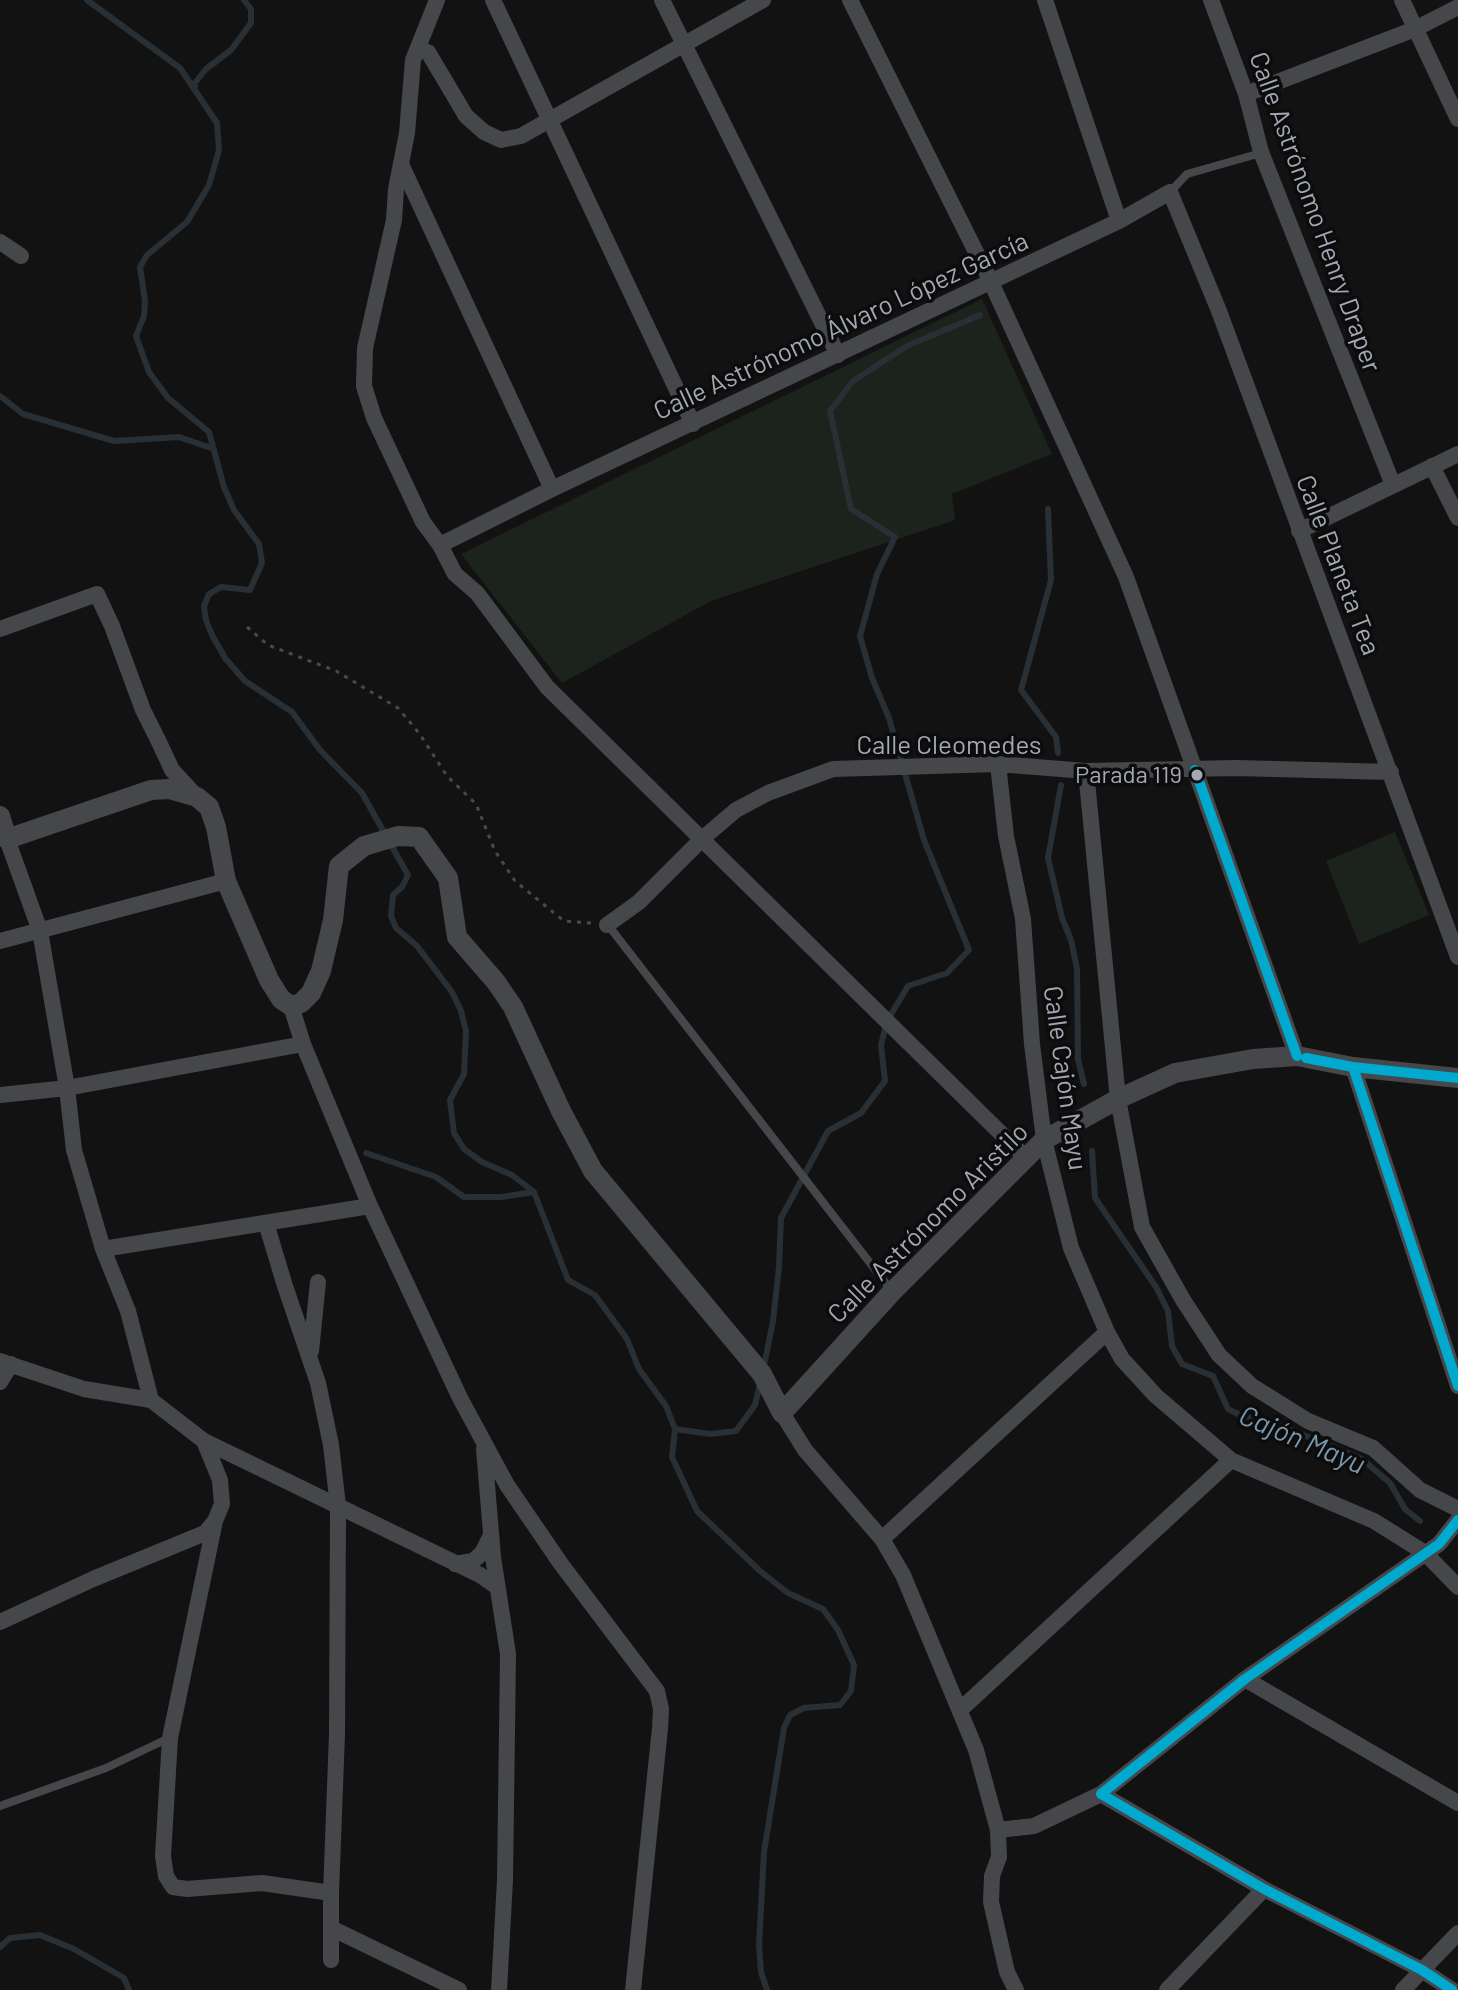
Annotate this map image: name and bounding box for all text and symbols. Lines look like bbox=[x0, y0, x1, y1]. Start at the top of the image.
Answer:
street label: Calle Astrónomo Henry Draper bbox=[1243, 48, 1387, 376]
street label: Calle Astrónomo Álvaro López García bbox=[649, 225, 1033, 427]
street label: Calle Planeta Tea bbox=[1289, 471, 1387, 659]
street label: Calle Cleomedes bbox=[856, 729, 1042, 761]
place label: Parada 119 bbox=[1075, 761, 1182, 789]
marker: Parada 119 bbox=[1189, 767, 1205, 783]
street label: Calle Cajón Mayu bbox=[1037, 984, 1093, 1172]
street label: Calle Astrónomo Aristilo bbox=[821, 1116, 1035, 1330]
water label: Cajón Mayu bbox=[1234, 1398, 1370, 1482]

